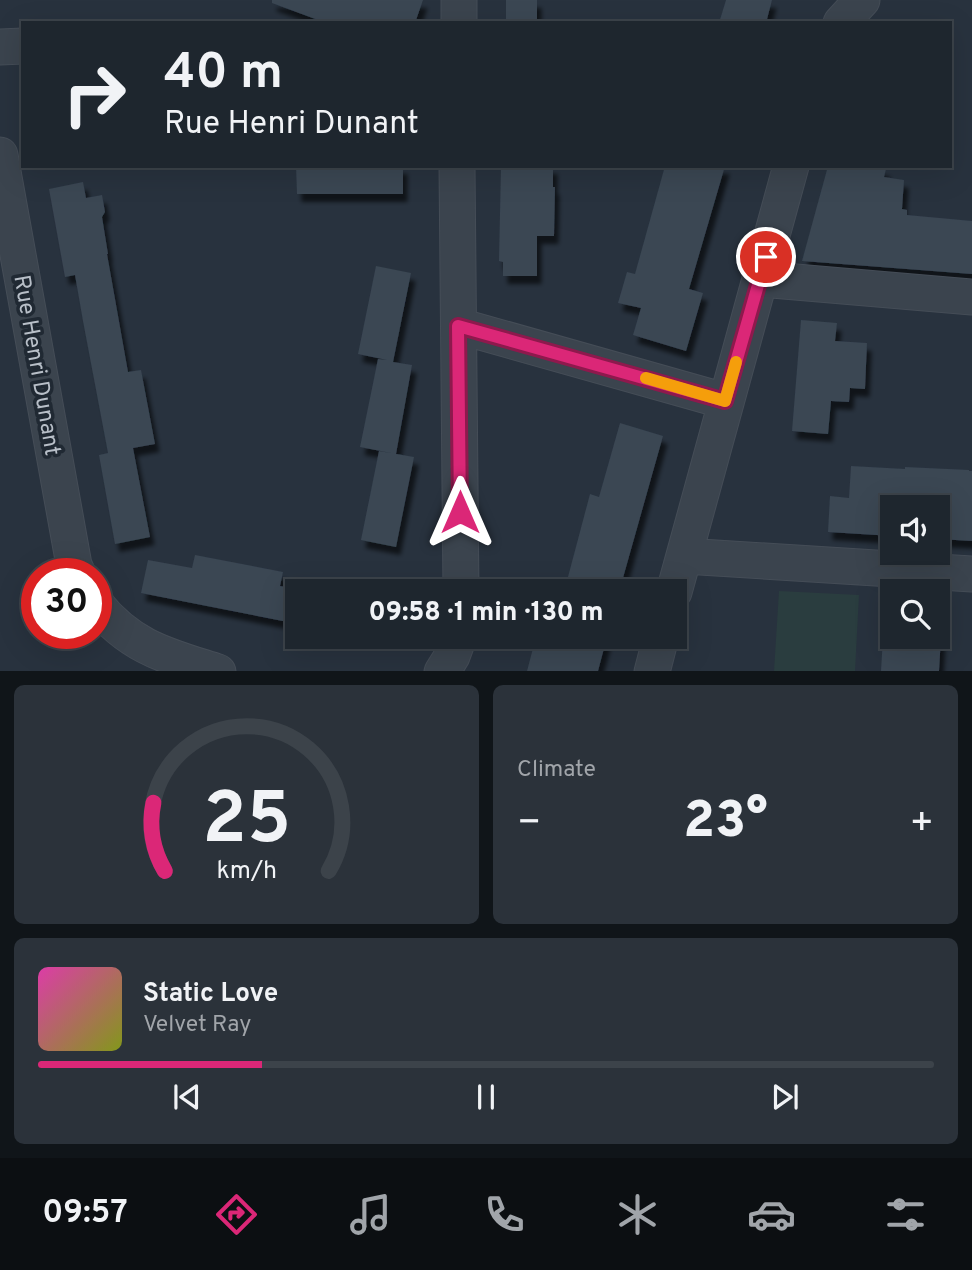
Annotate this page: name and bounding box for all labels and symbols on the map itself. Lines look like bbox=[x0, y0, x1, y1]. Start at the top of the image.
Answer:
pin bbox=[736, 227, 796, 287]
street label: Rue Henri Dunant bbox=[5, 273, 66, 458]
position arrow bbox=[423, 475, 497, 549]
speed limit sign: 30 bbox=[21, 558, 112, 649]

